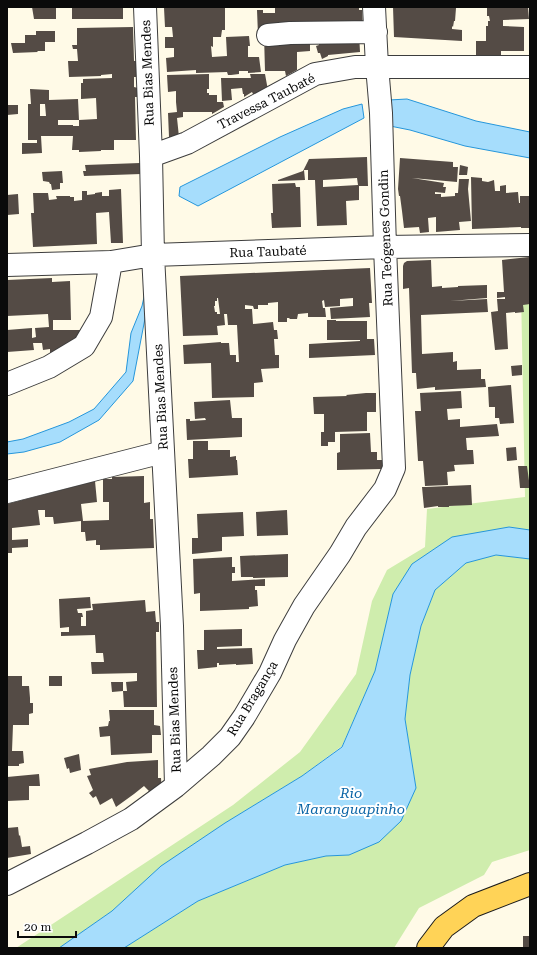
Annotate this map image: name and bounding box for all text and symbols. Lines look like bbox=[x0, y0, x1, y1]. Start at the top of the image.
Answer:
street label: Rua Bias Mendes bbox=[138, 20, 157, 126]
street label: Travessa Taubaté bbox=[215, 70, 317, 133]
street label: Rua Teógenes Gondin bbox=[376, 169, 395, 307]
street label: Rua Taubaté bbox=[229, 243, 307, 260]
street label: Rua Bias Mendes bbox=[150, 344, 171, 450]
street label: Rua Bragança bbox=[224, 658, 281, 739]
street label: Rua Bias Mendes bbox=[165, 667, 184, 773]
water label: Rio Maranguapinho bbox=[296, 785, 405, 817]
scale bar bbox=[18, 913, 76, 939]
text: 20 m bbox=[24, 920, 51, 934]

